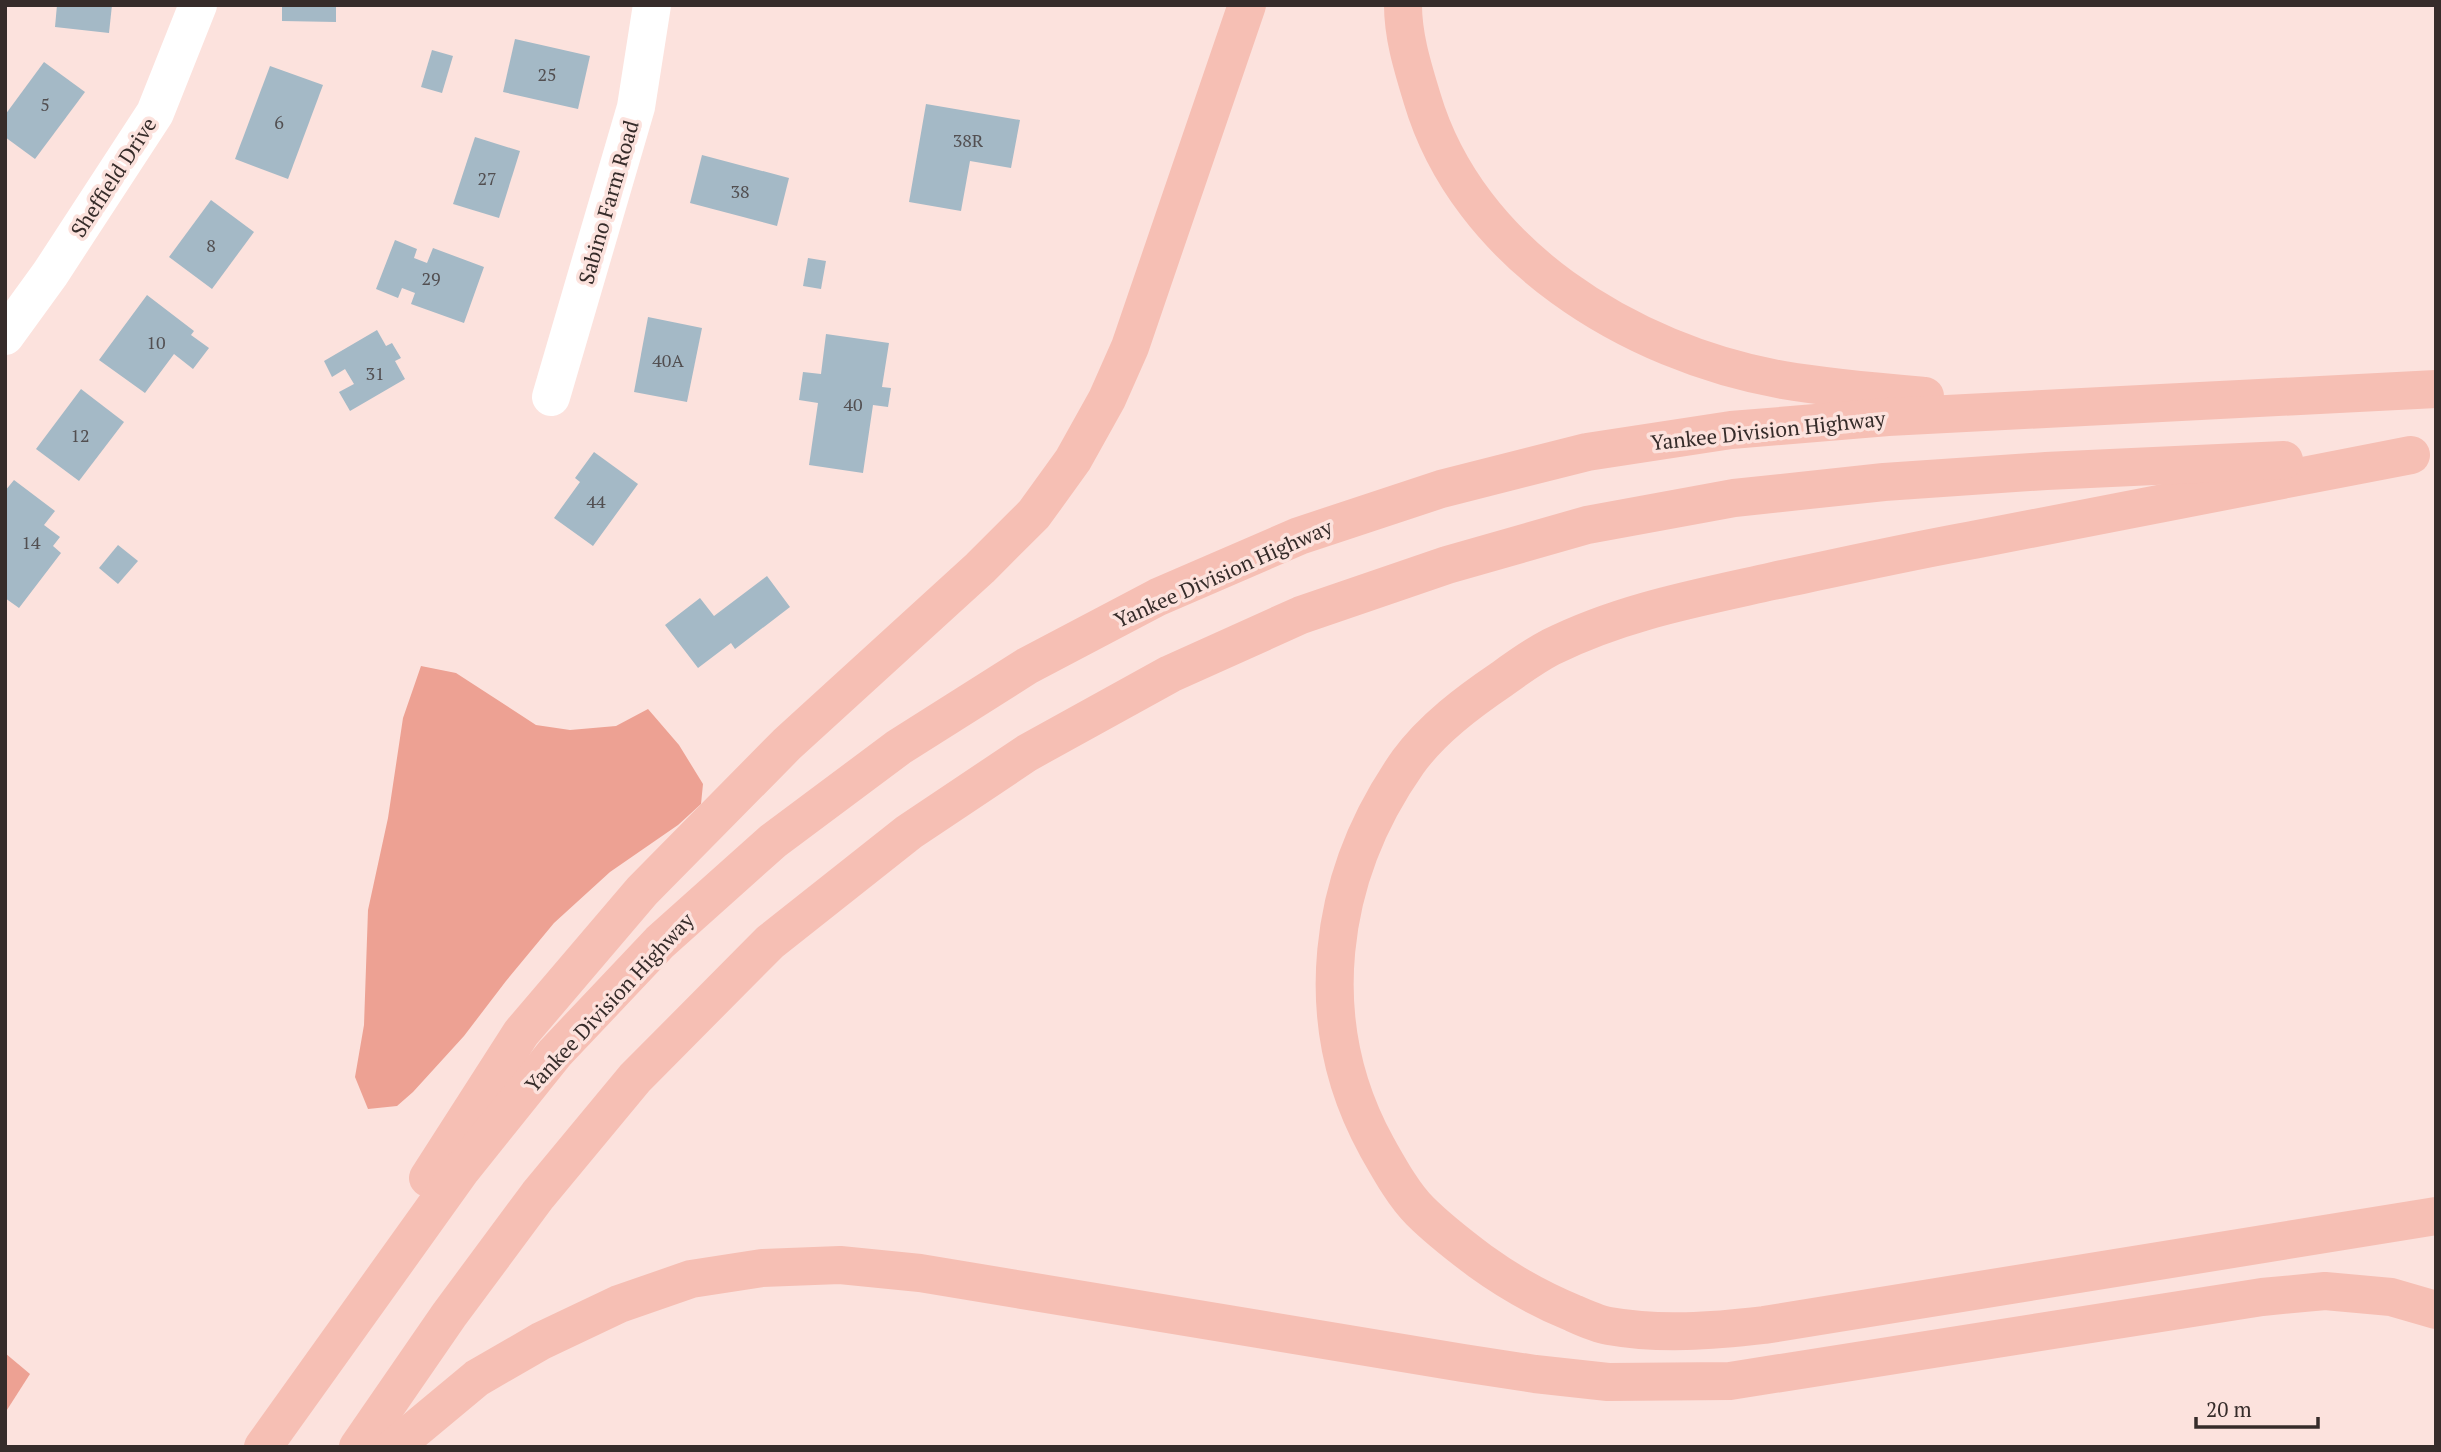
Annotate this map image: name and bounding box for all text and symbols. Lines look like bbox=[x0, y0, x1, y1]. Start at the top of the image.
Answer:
house number: 25 bbox=[537, 62, 557, 86]
house number: 5 bbox=[40, 92, 50, 116]
house number: 6 bbox=[274, 110, 284, 134]
street label: Sheffield Drive bbox=[64, 112, 162, 242]
street label: Sabino Farm Road bbox=[571, 117, 645, 287]
house number: 38R bbox=[953, 128, 984, 152]
house number: 27 bbox=[477, 166, 497, 190]
house number: 38 bbox=[730, 179, 750, 203]
house number: 8 bbox=[206, 233, 216, 257]
house number: 29 bbox=[421, 266, 441, 290]
house number: 10 bbox=[146, 330, 166, 354]
house number: 40A bbox=[652, 348, 684, 372]
house number: 31 bbox=[365, 361, 385, 385]
house number: 40 bbox=[843, 392, 863, 416]
street label: Yankee Division Highway bbox=[1649, 404, 1887, 456]
house number: 12 bbox=[70, 423, 90, 447]
house number: 44 bbox=[586, 489, 606, 513]
street label: Yankee Division Highway bbox=[1110, 512, 1337, 634]
house number: 14 bbox=[21, 530, 41, 554]
street label: Yankee Division Highway bbox=[518, 906, 700, 1098]
scale bar bbox=[2196, 1386, 2318, 1430]
text: 20 m bbox=[2206, 1395, 2252, 1423]

